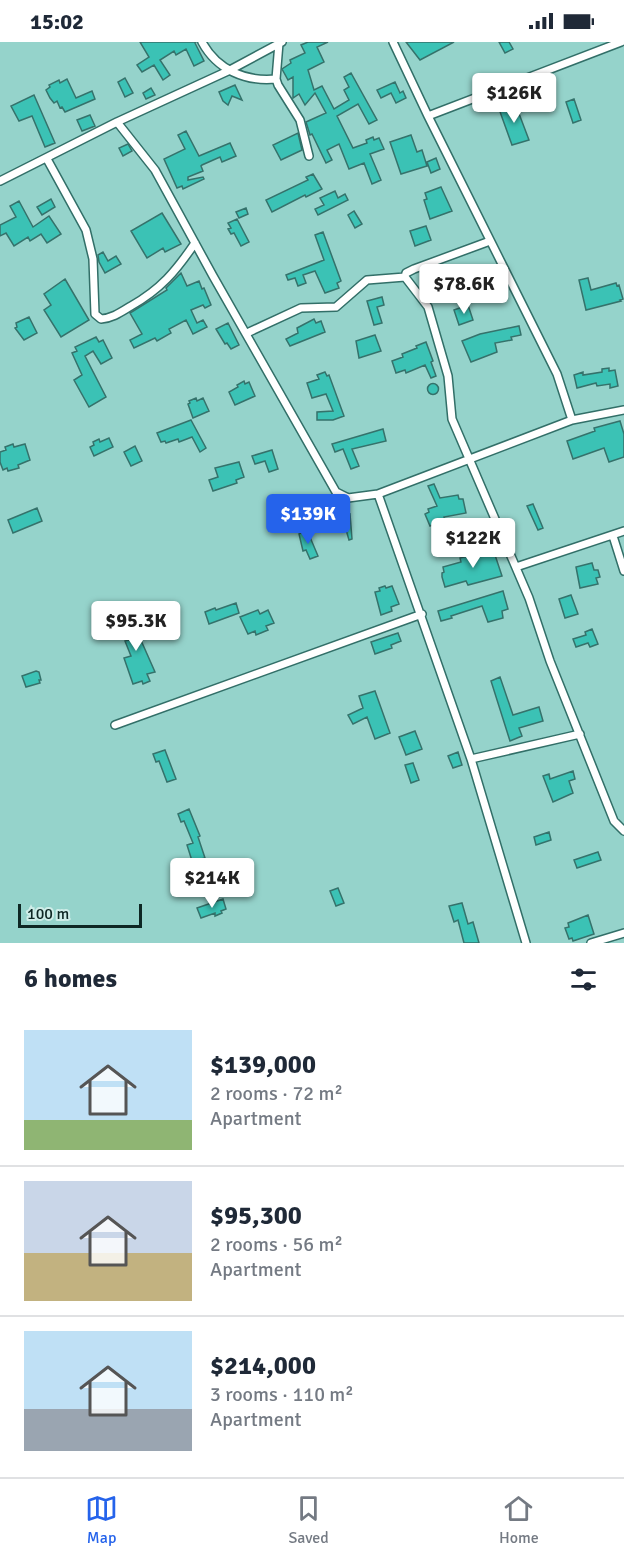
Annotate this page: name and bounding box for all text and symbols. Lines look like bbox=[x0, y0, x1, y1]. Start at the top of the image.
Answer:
text: 15:02 bbox=[30, 8, 84, 35]
pin: $126K bbox=[472, 73, 556, 124]
text: $126K bbox=[486, 80, 542, 105]
pin: $78.6K bbox=[415, 264, 513, 315]
text: $78.6K bbox=[433, 271, 495, 296]
pin: $139K bbox=[266, 494, 350, 545]
text: $139K bbox=[280, 501, 336, 526]
pin: $122K bbox=[431, 518, 515, 569]
text: $122K bbox=[445, 525, 501, 550]
pin: $95.3K bbox=[87, 601, 185, 652]
text: $95.3K bbox=[105, 608, 167, 633]
pin: $214K bbox=[170, 858, 254, 909]
text: $214K bbox=[184, 865, 240, 890]
scale bar bbox=[18, 901, 142, 929]
text: 100 m bbox=[27, 904, 69, 924]
text: 6 homes bbox=[24, 963, 117, 995]
icon: filters bbox=[567, 963, 600, 996]
text: $139,000 bbox=[210, 1049, 316, 1081]
icon: home bbox=[72, 1054, 144, 1126]
text: 2 rooms · 72 m² bbox=[210, 1081, 343, 1106]
text: Apartment bbox=[210, 1106, 302, 1131]
text: $95,300 bbox=[210, 1200, 302, 1232]
icon: home bbox=[72, 1205, 144, 1277]
text: 2 rooms · 56 m² bbox=[210, 1232, 343, 1257]
text: Apartment bbox=[210, 1257, 302, 1282]
text: $214,000 bbox=[210, 1350, 316, 1382]
icon: home bbox=[72, 1355, 144, 1427]
text: 3 rooms · 110 m² bbox=[210, 1382, 354, 1407]
text: Apartment bbox=[210, 1407, 302, 1432]
tab: Map bbox=[85, 1492, 118, 1548]
tab: Saved bbox=[288, 1492, 329, 1548]
tab: Home bbox=[499, 1492, 539, 1548]

